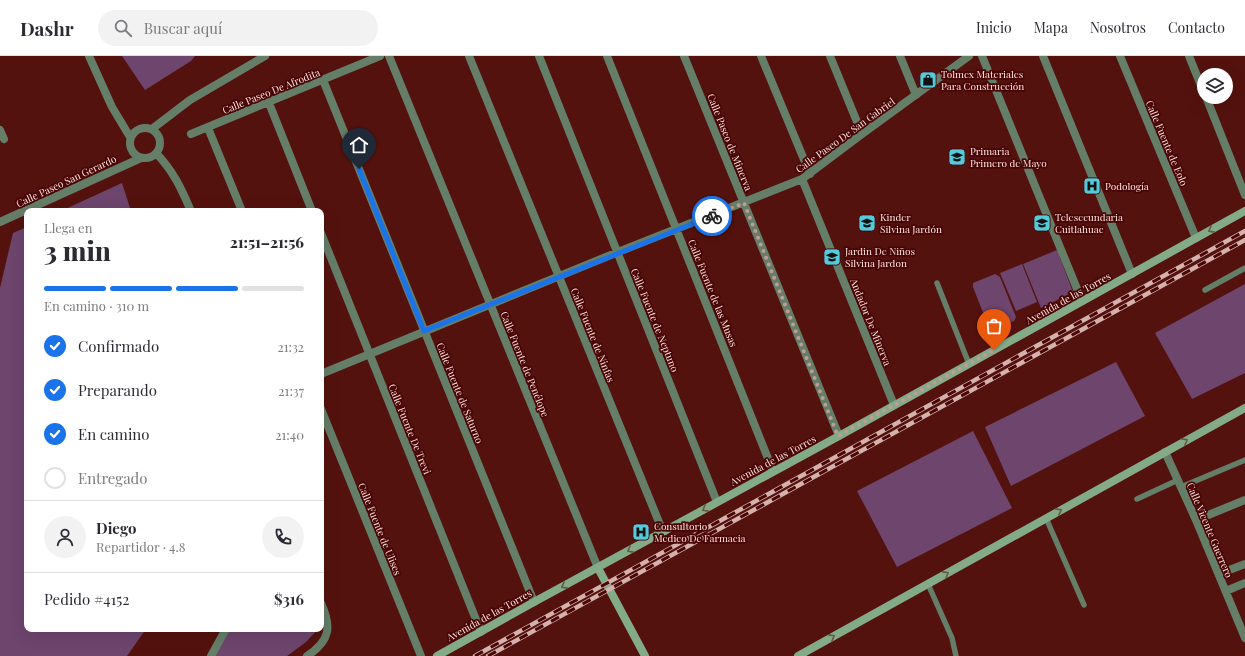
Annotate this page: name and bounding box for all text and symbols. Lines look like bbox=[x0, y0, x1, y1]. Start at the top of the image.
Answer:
search box bbox=[98, 10, 378, 46]
text: Dashr bbox=[20, 15, 74, 41]
icon: search bbox=[112, 17, 134, 39]
text: Buscar aquí bbox=[144, 18, 222, 38]
text: Inicio bbox=[976, 18, 1012, 37]
text: Mapa bbox=[1034, 18, 1068, 37]
text: Nosotros bbox=[1090, 18, 1146, 37]
text: Contacto bbox=[1168, 18, 1225, 37]
street label: Calle Paseo De Afrodita bbox=[220, 65, 322, 117]
place label: Tolmex Materiales Para Construcción bbox=[941, 67, 1024, 93]
map controls bbox=[1197, 68, 1233, 104]
button: layers bbox=[1197, 68, 1233, 104]
shop icon: Tolmex Materiales Para Construcción bbox=[918, 70, 938, 90]
street label: Calle Paseo de Minerva bbox=[704, 91, 756, 193]
street label: Calle Paseo De San Gabriel bbox=[792, 94, 898, 176]
street label: Calle Fuente de Eolo bbox=[1143, 98, 1192, 188]
pin bbox=[342, 128, 376, 169]
icon: home bbox=[348, 134, 370, 156]
place label: Primaria Primero de Mayo bbox=[970, 144, 1047, 170]
school or university icon: Primaria Primero de Mayo bbox=[947, 147, 967, 167]
street label: Calle Paseo San Gerardo bbox=[14, 151, 119, 210]
hospital icon: Podología bbox=[1082, 176, 1102, 196]
place label: Podología bbox=[1105, 179, 1149, 193]
courier bbox=[692, 196, 732, 236]
icon: bike bbox=[701, 205, 723, 227]
place label: Kinder Silvina Jardón bbox=[880, 210, 942, 236]
place label: Telesecundaria Cuitlahuac bbox=[1055, 210, 1123, 236]
school or university icon: Kinder Silvina Jardón bbox=[857, 213, 877, 233]
school or university icon: Telesecundaria Cuitlahuac bbox=[1032, 213, 1052, 233]
text: Llega en bbox=[44, 219, 92, 236]
one-way arrow bbox=[1208, 225, 1215, 232]
text: 21:51–21:56 bbox=[230, 232, 304, 252]
text: 3 min bbox=[44, 233, 111, 268]
street label: Calle Fuente de las Musas bbox=[685, 237, 741, 349]
place label: Jardin De Niños Silvina Jardon bbox=[844, 244, 915, 270]
school or university icon: Jardin De Niños Silvina Jardon bbox=[822, 247, 842, 267]
street label: Calle Fuente de Neptuno bbox=[628, 266, 682, 374]
street label: Avenida de las Torres bbox=[1022, 269, 1113, 328]
street label: Andador De Minerva bbox=[847, 275, 895, 368]
street label: Calle Fuente de Ninfas bbox=[568, 286, 618, 384]
text: En camino · 310 m bbox=[44, 297, 149, 314]
street label: Calle Fuente de Penélope bbox=[497, 309, 553, 419]
pin bbox=[977, 309, 1011, 350]
icon: bag bbox=[983, 315, 1005, 337]
icon: check bbox=[44, 335, 66, 357]
text: Confirmado bbox=[78, 336, 159, 356]
text: 21:32 bbox=[277, 338, 304, 355]
street label: Calle Fuente de Saturno bbox=[433, 340, 487, 446]
icon: check bbox=[44, 379, 66, 401]
text: Preparando bbox=[78, 380, 157, 400]
text: 21:37 bbox=[278, 382, 304, 399]
street label: Calle Fuente De Trevi bbox=[385, 382, 435, 476]
icon: check bbox=[44, 423, 66, 445]
text: En camino bbox=[78, 424, 149, 444]
text: 21:40 bbox=[275, 426, 304, 443]
street label: Avenida de las Torres bbox=[727, 431, 818, 489]
one-way arrow bbox=[1181, 439, 1188, 446]
text: Entregado bbox=[78, 468, 148, 488]
street label: Calle Vicente Guerrero bbox=[1184, 480, 1237, 580]
street label: Calle Fuente de Ulises bbox=[355, 481, 405, 577]
one-way arrow bbox=[701, 504, 709, 511]
one-way arrow bbox=[1055, 508, 1062, 516]
button: person bbox=[44, 516, 86, 558]
button: phone bbox=[262, 516, 304, 558]
text: Diego bbox=[96, 518, 136, 538]
place label: Consultorio Medico De Farmacia bbox=[654, 519, 746, 545]
hospital icon: Consultorio Medico De Farmacia bbox=[631, 522, 651, 542]
text: Repartidor · 4.8 bbox=[96, 538, 186, 555]
one-way arrow bbox=[627, 545, 634, 552]
one-way arrow bbox=[941, 571, 949, 579]
one-way arrow bbox=[560, 581, 568, 589]
street label: Avenida de las Torres bbox=[443, 586, 534, 645]
text: Pedido #4152 bbox=[44, 589, 129, 609]
text: $316 bbox=[274, 589, 304, 609]
one-way arrow bbox=[828, 634, 835, 642]

